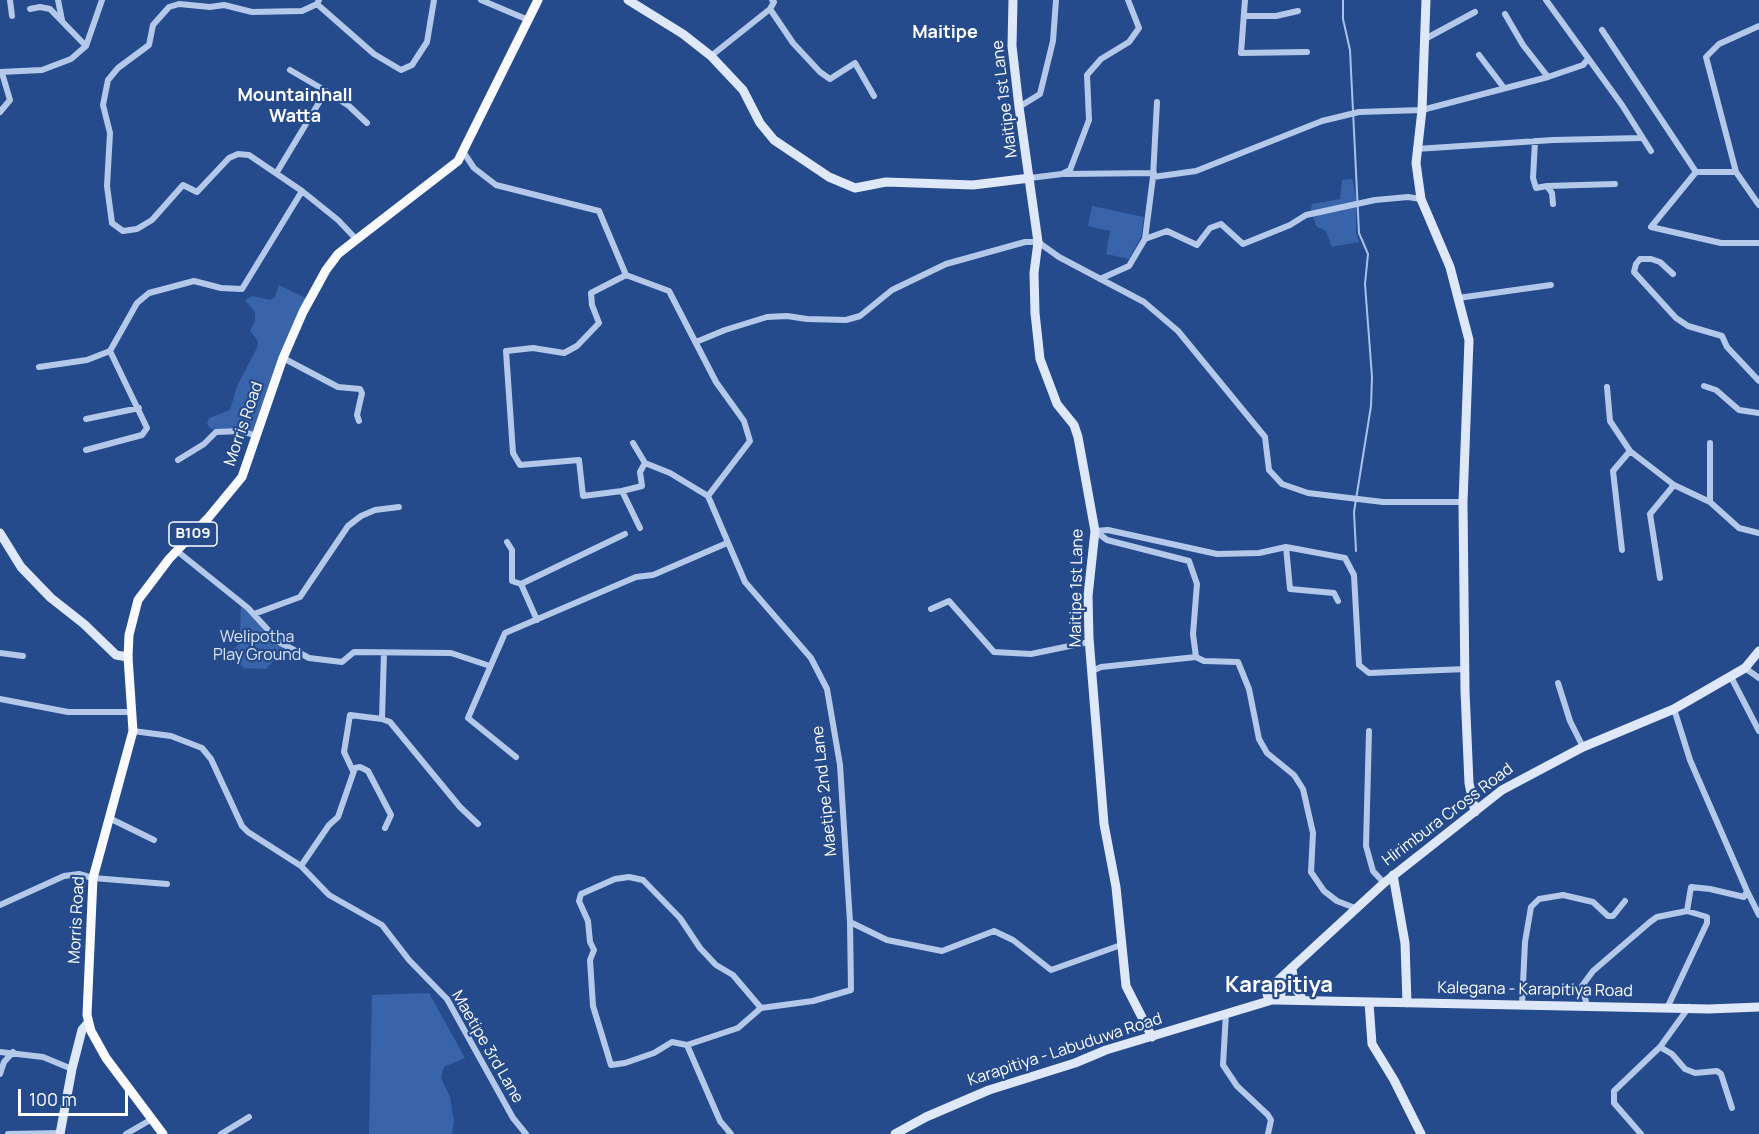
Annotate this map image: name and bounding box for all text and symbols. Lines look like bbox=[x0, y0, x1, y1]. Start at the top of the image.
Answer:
district label: Maitipe bbox=[912, 22, 978, 44]
street label: Maitipe 1st Lane bbox=[988, 39, 1022, 159]
district label: Mountainhall Watta bbox=[237, 85, 353, 128]
street label: Morris Road bbox=[221, 379, 267, 469]
road number: B109 bbox=[169, 522, 217, 546]
street label: Maitipe 1st Lane bbox=[1066, 529, 1088, 647]
park label: Welipotha Play Ground bbox=[213, 628, 301, 666]
street label: Maetipe 2nd Lane bbox=[809, 725, 841, 857]
street label: Hirimbura Cross Road bbox=[1379, 760, 1517, 870]
street label: Morris Road bbox=[65, 876, 89, 964]
district label: Karapitiya bbox=[1225, 973, 1333, 999]
street label: Kalegana - Karapitiya Road bbox=[1437, 979, 1633, 1001]
street label: Maetipe 3rd Lane bbox=[447, 987, 527, 1107]
street label: Karapitiya - Labuduwa Road bbox=[965, 1010, 1165, 1090]
scale bar bbox=[21, 1077, 130, 1115]
text: 100 m bbox=[29, 1087, 77, 1111]

